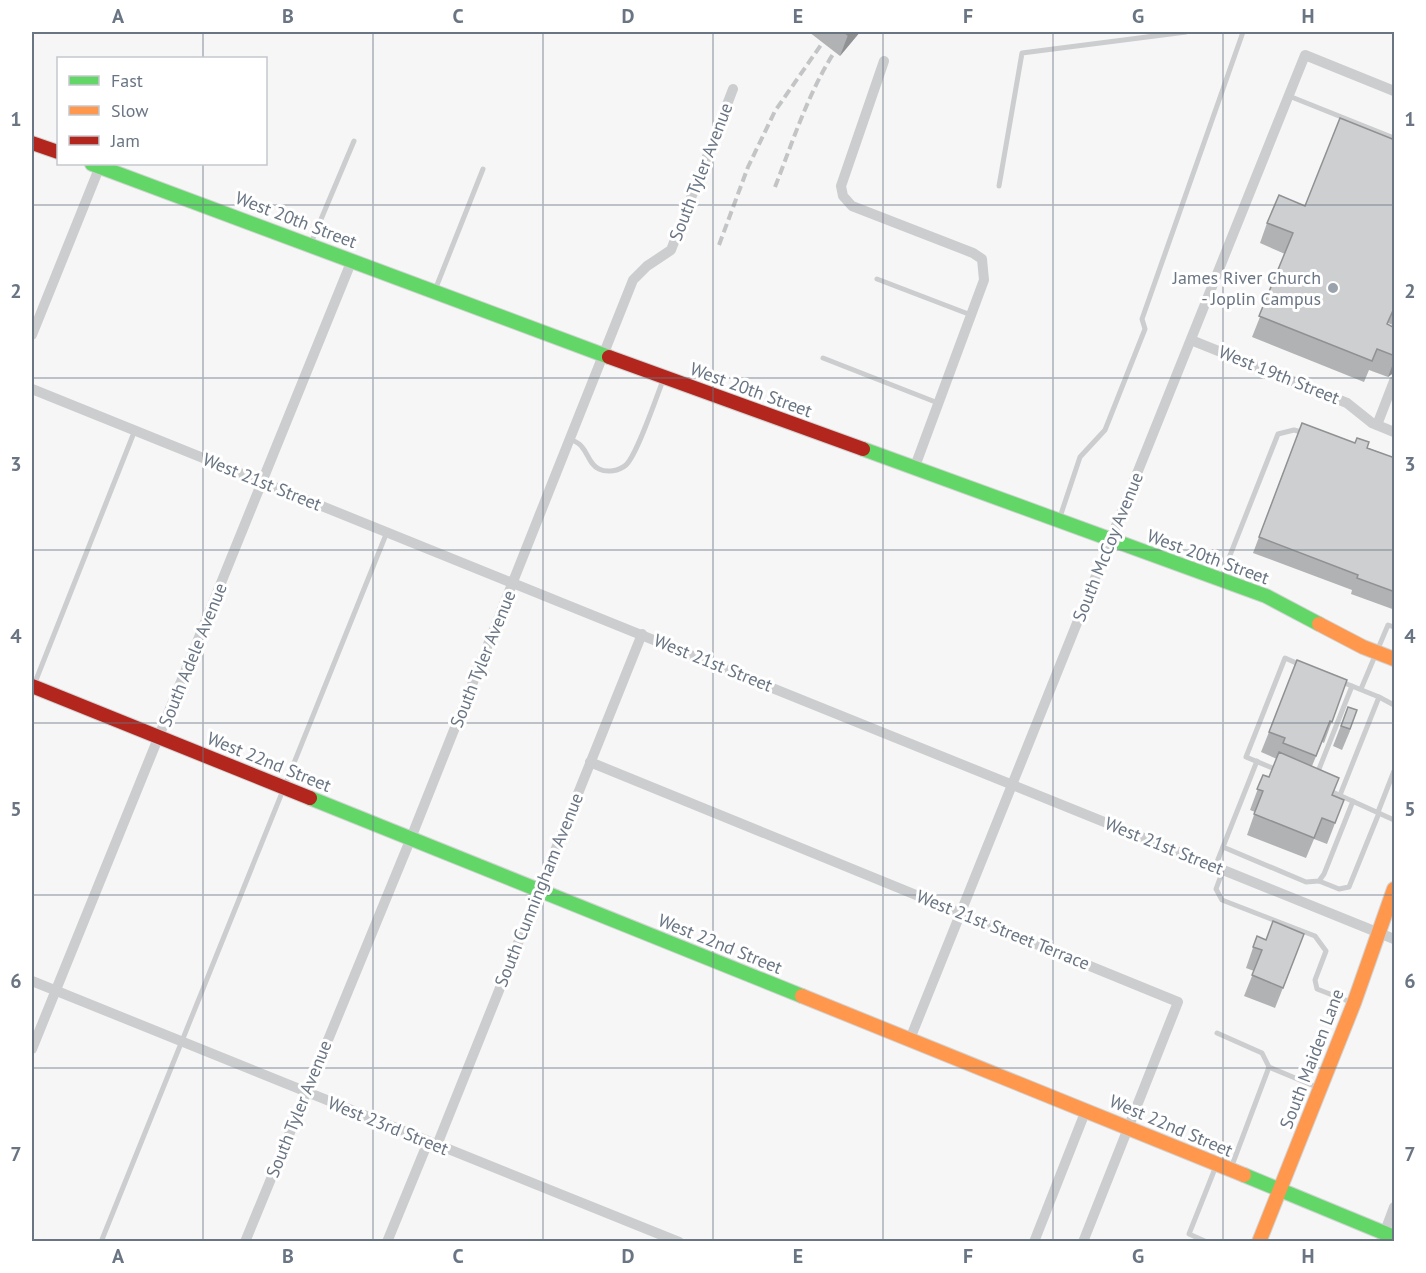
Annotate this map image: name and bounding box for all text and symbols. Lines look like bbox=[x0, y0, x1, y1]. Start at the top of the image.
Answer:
text: A bbox=[112, 3, 125, 29]
text: B bbox=[282, 3, 294, 29]
text: C bbox=[452, 3, 464, 29]
text: D bbox=[622, 3, 635, 29]
text: E bbox=[793, 3, 803, 29]
text: F bbox=[963, 3, 973, 29]
text: G bbox=[1132, 3, 1144, 29]
text: H bbox=[1301, 3, 1315, 29]
legend bbox=[57, 57, 267, 165]
text: Fast bbox=[111, 69, 143, 92]
text: Slow bbox=[111, 99, 149, 122]
street label: South Tyler Avenue bbox=[664, 99, 737, 244]
text: 1 bbox=[10, 106, 22, 132]
text: 1 bbox=[1404, 106, 1416, 132]
text: Jam bbox=[110, 129, 140, 152]
street label: West 20th Street bbox=[232, 186, 360, 253]
place label: James River Church - Joplin Campus bbox=[1172, 266, 1321, 310]
text: 2 bbox=[10, 278, 22, 304]
text: 2 bbox=[1404, 278, 1416, 304]
marker: James River Church - Joplin Campus bbox=[1326, 281, 1340, 295]
street label: West 19th Street bbox=[1215, 340, 1343, 409]
street label: West 20th Street bbox=[687, 357, 815, 422]
street label: West 21st Street bbox=[200, 447, 325, 516]
text: 3 bbox=[10, 451, 22, 477]
text: 3 bbox=[1404, 451, 1416, 477]
street label: South McCoy Avenue bbox=[1067, 469, 1148, 625]
street label: West 20th Street bbox=[1144, 524, 1272, 589]
street label: South Adele Avenue bbox=[153, 579, 232, 730]
street label: South Tyler Avenue bbox=[444, 587, 521, 731]
text: 4 bbox=[10, 623, 22, 649]
text: 4 bbox=[1404, 623, 1416, 649]
street label: West 21st Street bbox=[651, 628, 776, 697]
street label: West 22nd Street bbox=[204, 726, 335, 797]
street label: South Cunningham Avenue bbox=[489, 789, 588, 990]
text: 5 bbox=[10, 796, 22, 822]
text: 5 bbox=[1404, 796, 1416, 822]
street label: West 21st Street bbox=[1102, 811, 1227, 880]
street label: West 21st Street Terrace bbox=[913, 884, 1093, 975]
street label: West 22nd Street bbox=[655, 908, 786, 979]
text: 6 bbox=[10, 968, 22, 994]
text: 6 bbox=[1404, 968, 1416, 994]
street label: South Maiden Lane bbox=[1274, 986, 1349, 1132]
street label: South Tyler Avenue bbox=[260, 1037, 337, 1181]
street label: West 22nd Street bbox=[1106, 1089, 1236, 1162]
street label: West 23rd Street bbox=[325, 1091, 452, 1160]
text: 7 bbox=[10, 1141, 22, 1167]
text: 7 bbox=[1404, 1141, 1416, 1167]
text: A bbox=[112, 1243, 125, 1269]
text: B bbox=[282, 1243, 294, 1269]
text: C bbox=[452, 1243, 464, 1269]
text: D bbox=[622, 1243, 635, 1269]
text: E bbox=[793, 1243, 803, 1269]
text: F bbox=[963, 1243, 973, 1269]
text: G bbox=[1132, 1243, 1144, 1269]
text: H bbox=[1301, 1243, 1315, 1269]

